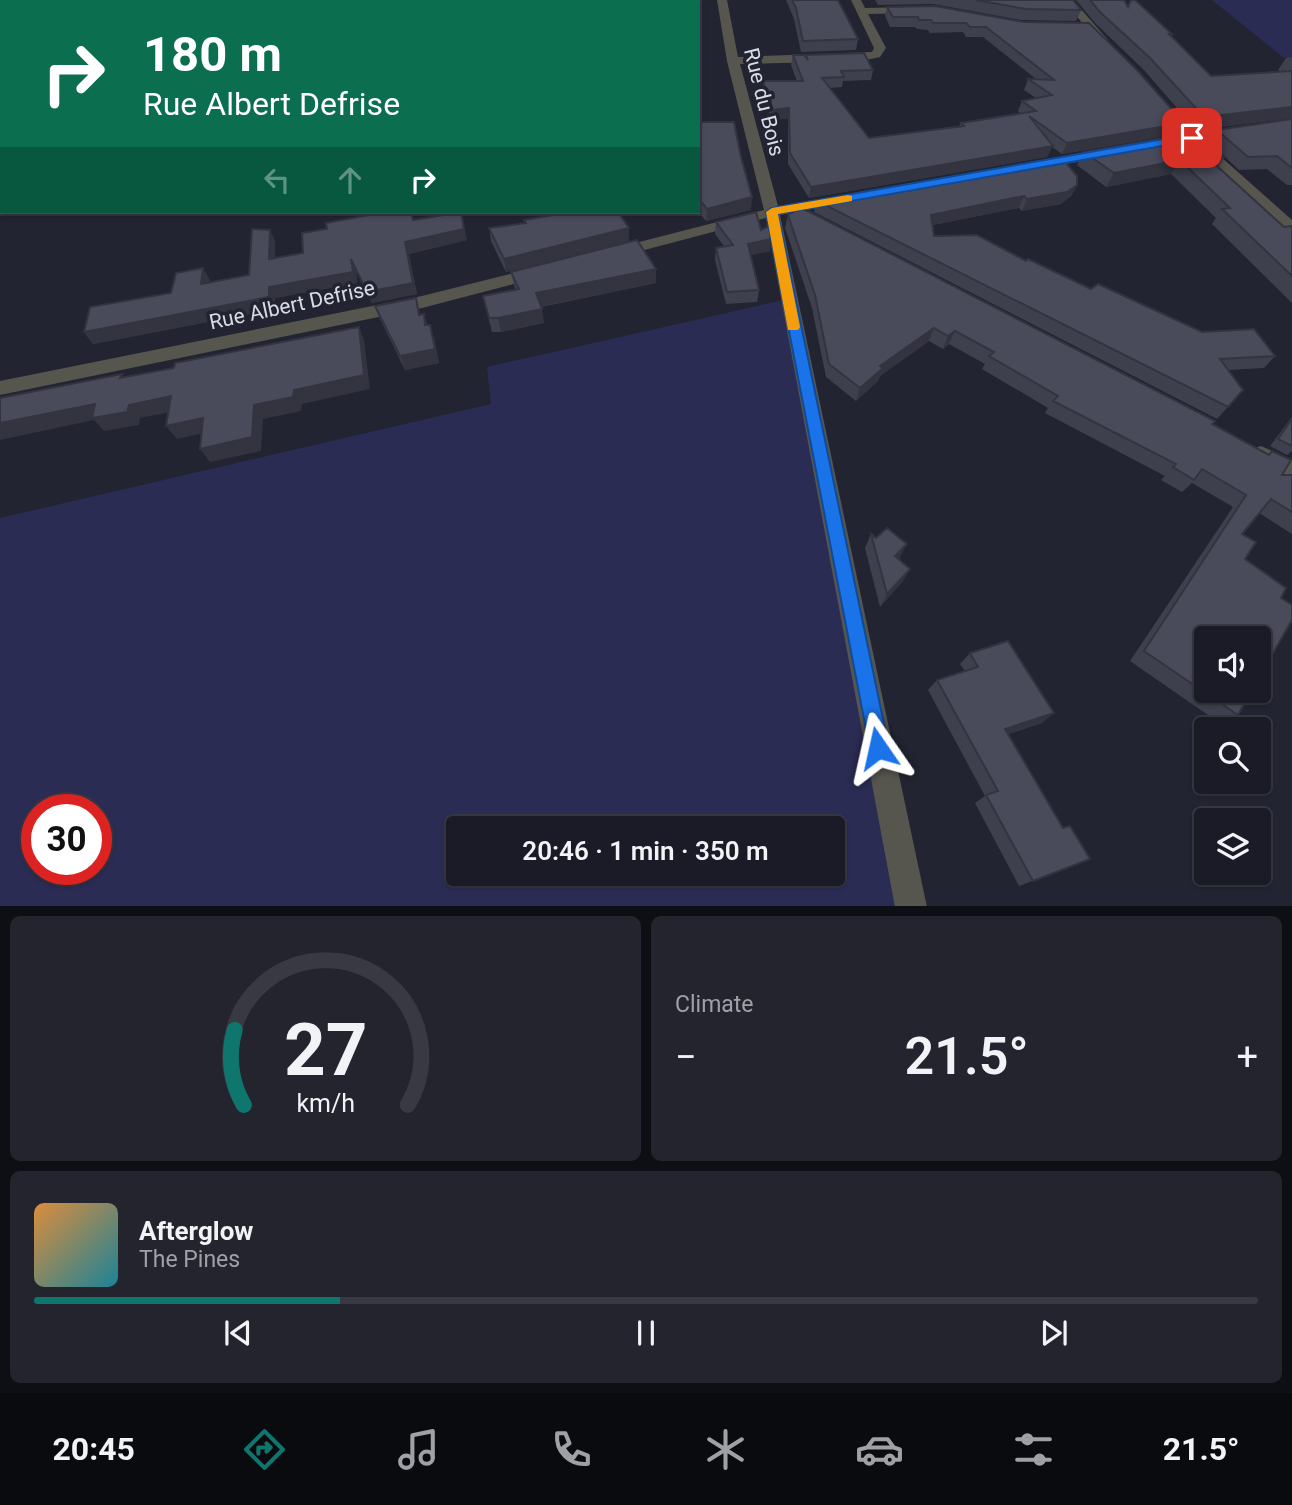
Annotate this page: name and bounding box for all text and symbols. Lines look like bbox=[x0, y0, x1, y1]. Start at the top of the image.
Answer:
text: 180 m bbox=[143, 26, 282, 83]
icon: right bbox=[28, 28, 119, 119]
street label: Rue du Bois bbox=[739, 45, 789, 159]
text: Rue Albert Defrise bbox=[143, 85, 400, 123]
pin bbox=[1162, 108, 1222, 168]
icon: arrive bbox=[1173, 119, 1211, 157]
icon: left bbox=[258, 161, 296, 199]
icon: ahead bbox=[331, 161, 369, 199]
icon: right bbox=[404, 161, 442, 199]
street label: Rue Albert Defrise bbox=[207, 276, 377, 334]
map controls bbox=[1194, 626, 1271, 885]
button: sound bbox=[1194, 626, 1271, 703]
position arrow bbox=[841, 711, 915, 785]
button: search bbox=[1194, 717, 1271, 794]
speed limit sign: 30 bbox=[21, 794, 112, 885]
button: layers bbox=[1194, 808, 1271, 885]
text: 20:46 · 1 min · 350 m bbox=[522, 836, 769, 866]
text: Climate bbox=[675, 991, 754, 1018]
text: 27 bbox=[284, 1007, 367, 1093]
text: 21.5° bbox=[905, 1026, 1029, 1087]
text: − bbox=[675, 1035, 697, 1079]
text: + bbox=[1236, 1035, 1258, 1079]
text: km/h bbox=[296, 1088, 355, 1117]
text: Afterglow bbox=[139, 1216, 253, 1246]
text: The Pines bbox=[139, 1246, 240, 1273]
icon: previous bbox=[219, 1314, 257, 1352]
icon: pause bbox=[627, 1314, 665, 1352]
icon: next bbox=[1035, 1314, 1073, 1352]
icon: directions bbox=[240, 1425, 289, 1474]
icon: music bbox=[394, 1425, 443, 1474]
icon: phone bbox=[547, 1425, 596, 1474]
icon: climate bbox=[701, 1425, 750, 1474]
icon: car bbox=[855, 1425, 904, 1474]
icon: filters bbox=[1009, 1425, 1058, 1474]
text: 20:45 bbox=[52, 1430, 135, 1468]
text: 21.5° bbox=[1163, 1430, 1239, 1468]

